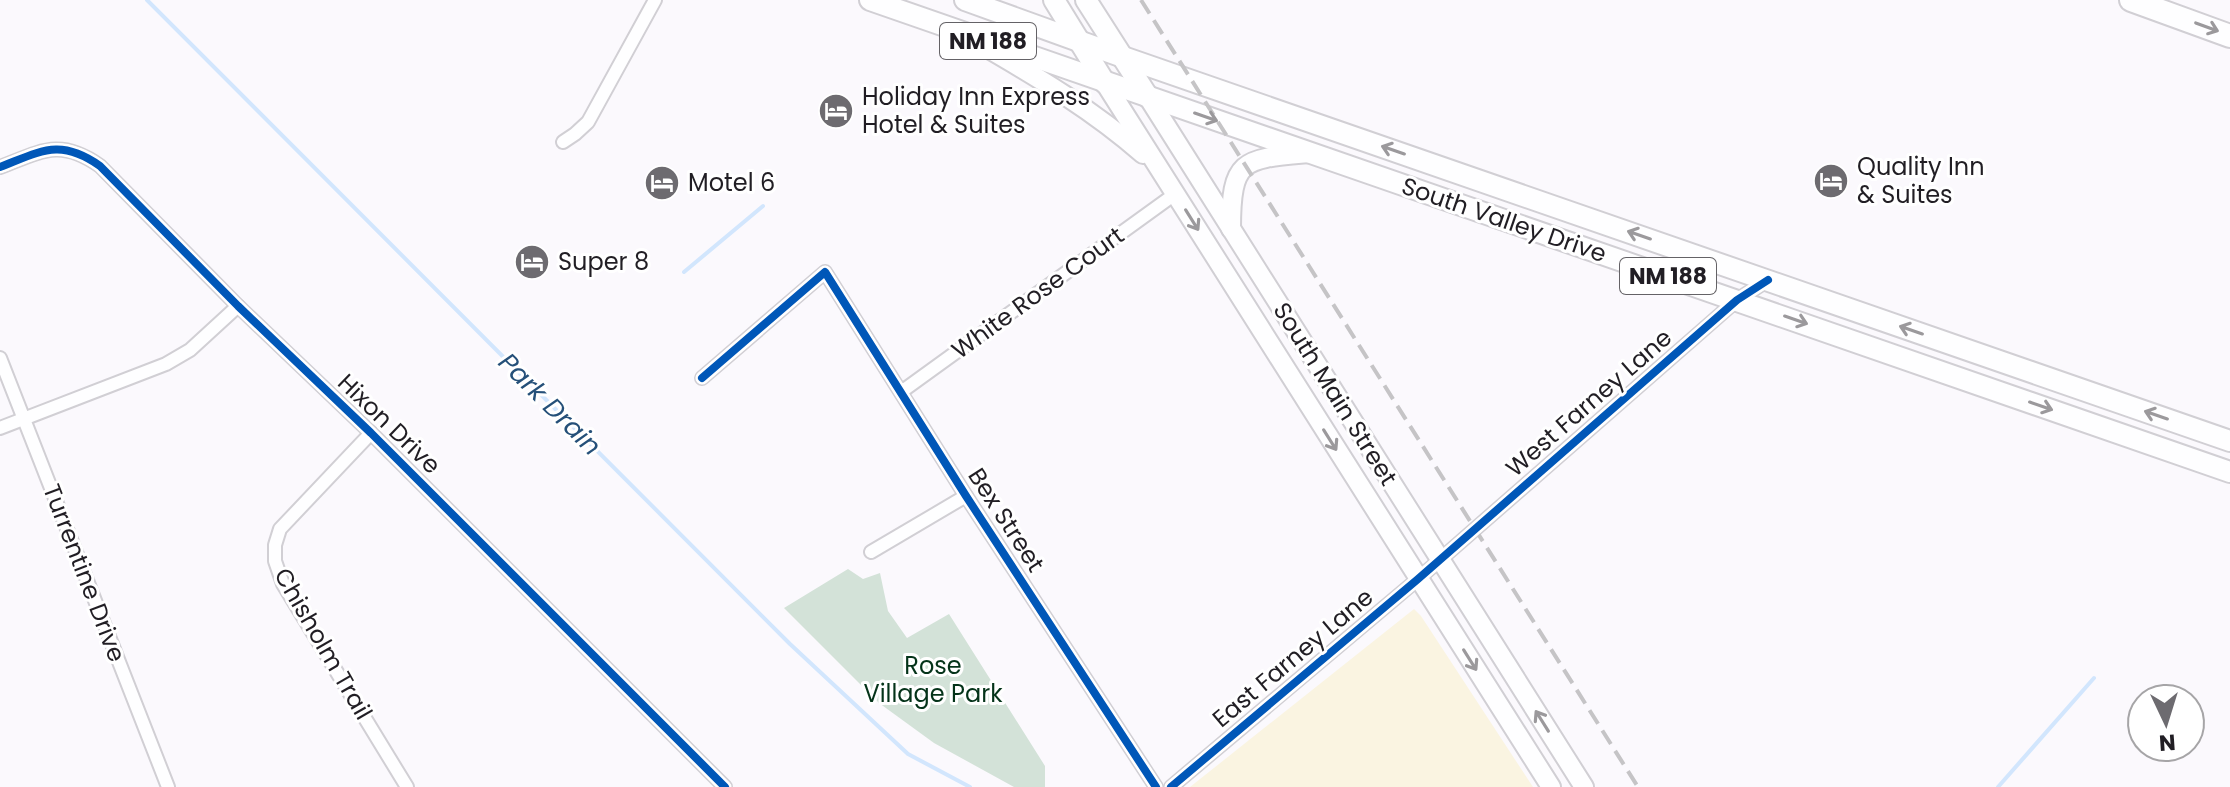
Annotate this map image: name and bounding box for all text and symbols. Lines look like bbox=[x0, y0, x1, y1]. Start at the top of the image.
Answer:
one-way arrow bbox=[2194, 21, 2219, 36]
road number: NM 188 bbox=[940, 23, 1036, 59]
place label: Holiday Inn Express Hotel & Suites bbox=[862, 80, 1090, 141]
hotel icon: Holiday Inn Express Hotel & Suites bbox=[817, 92, 855, 130]
one-way arrow bbox=[1193, 111, 1218, 126]
one-way arrow bbox=[1381, 142, 1406, 157]
place label: Quality Inn & Suites bbox=[1857, 150, 1985, 211]
hotel icon: Quality Inn & Suites bbox=[1812, 162, 1850, 200]
hotel icon: Motel 6 bbox=[643, 164, 681, 202]
place label: Motel 6 bbox=[688, 166, 775, 199]
street label: South Valley Drive bbox=[1397, 169, 1611, 270]
one-way arrow bbox=[1184, 208, 1200, 231]
street label: White Rose Court bbox=[945, 219, 1130, 366]
one-way arrow bbox=[1627, 226, 1652, 241]
hotel icon: Super 8 bbox=[513, 243, 551, 281]
place label: Super 8 bbox=[558, 245, 649, 278]
road number: NM 188 bbox=[1620, 258, 1716, 294]
street label: South Main Street bbox=[1266, 296, 1405, 492]
one-way arrow bbox=[1783, 314, 1808, 329]
street label: West Farney Lane bbox=[1499, 321, 1679, 484]
one-way arrow bbox=[1899, 322, 1924, 336]
water label: Park Drain bbox=[491, 345, 609, 463]
street label: Hixon Drive bbox=[331, 366, 448, 481]
one-way arrow bbox=[2028, 400, 2053, 414]
one-way arrow bbox=[2144, 407, 2169, 422]
one-way arrow bbox=[1323, 428, 1339, 451]
street label: Bex Street bbox=[961, 461, 1052, 578]
street label: Turrentine Drive bbox=[35, 479, 134, 666]
street label: Chisholm Trail bbox=[267, 562, 380, 726]
street label: East Farney Lane bbox=[1205, 581, 1380, 735]
one-way arrow bbox=[1461, 648, 1478, 670]
park label: Rose Village Park bbox=[863, 649, 1003, 710]
north arrow bbox=[2126, 683, 2206, 763]
one-way arrow bbox=[1534, 710, 1550, 733]
text: N bbox=[2158, 726, 2177, 758]

